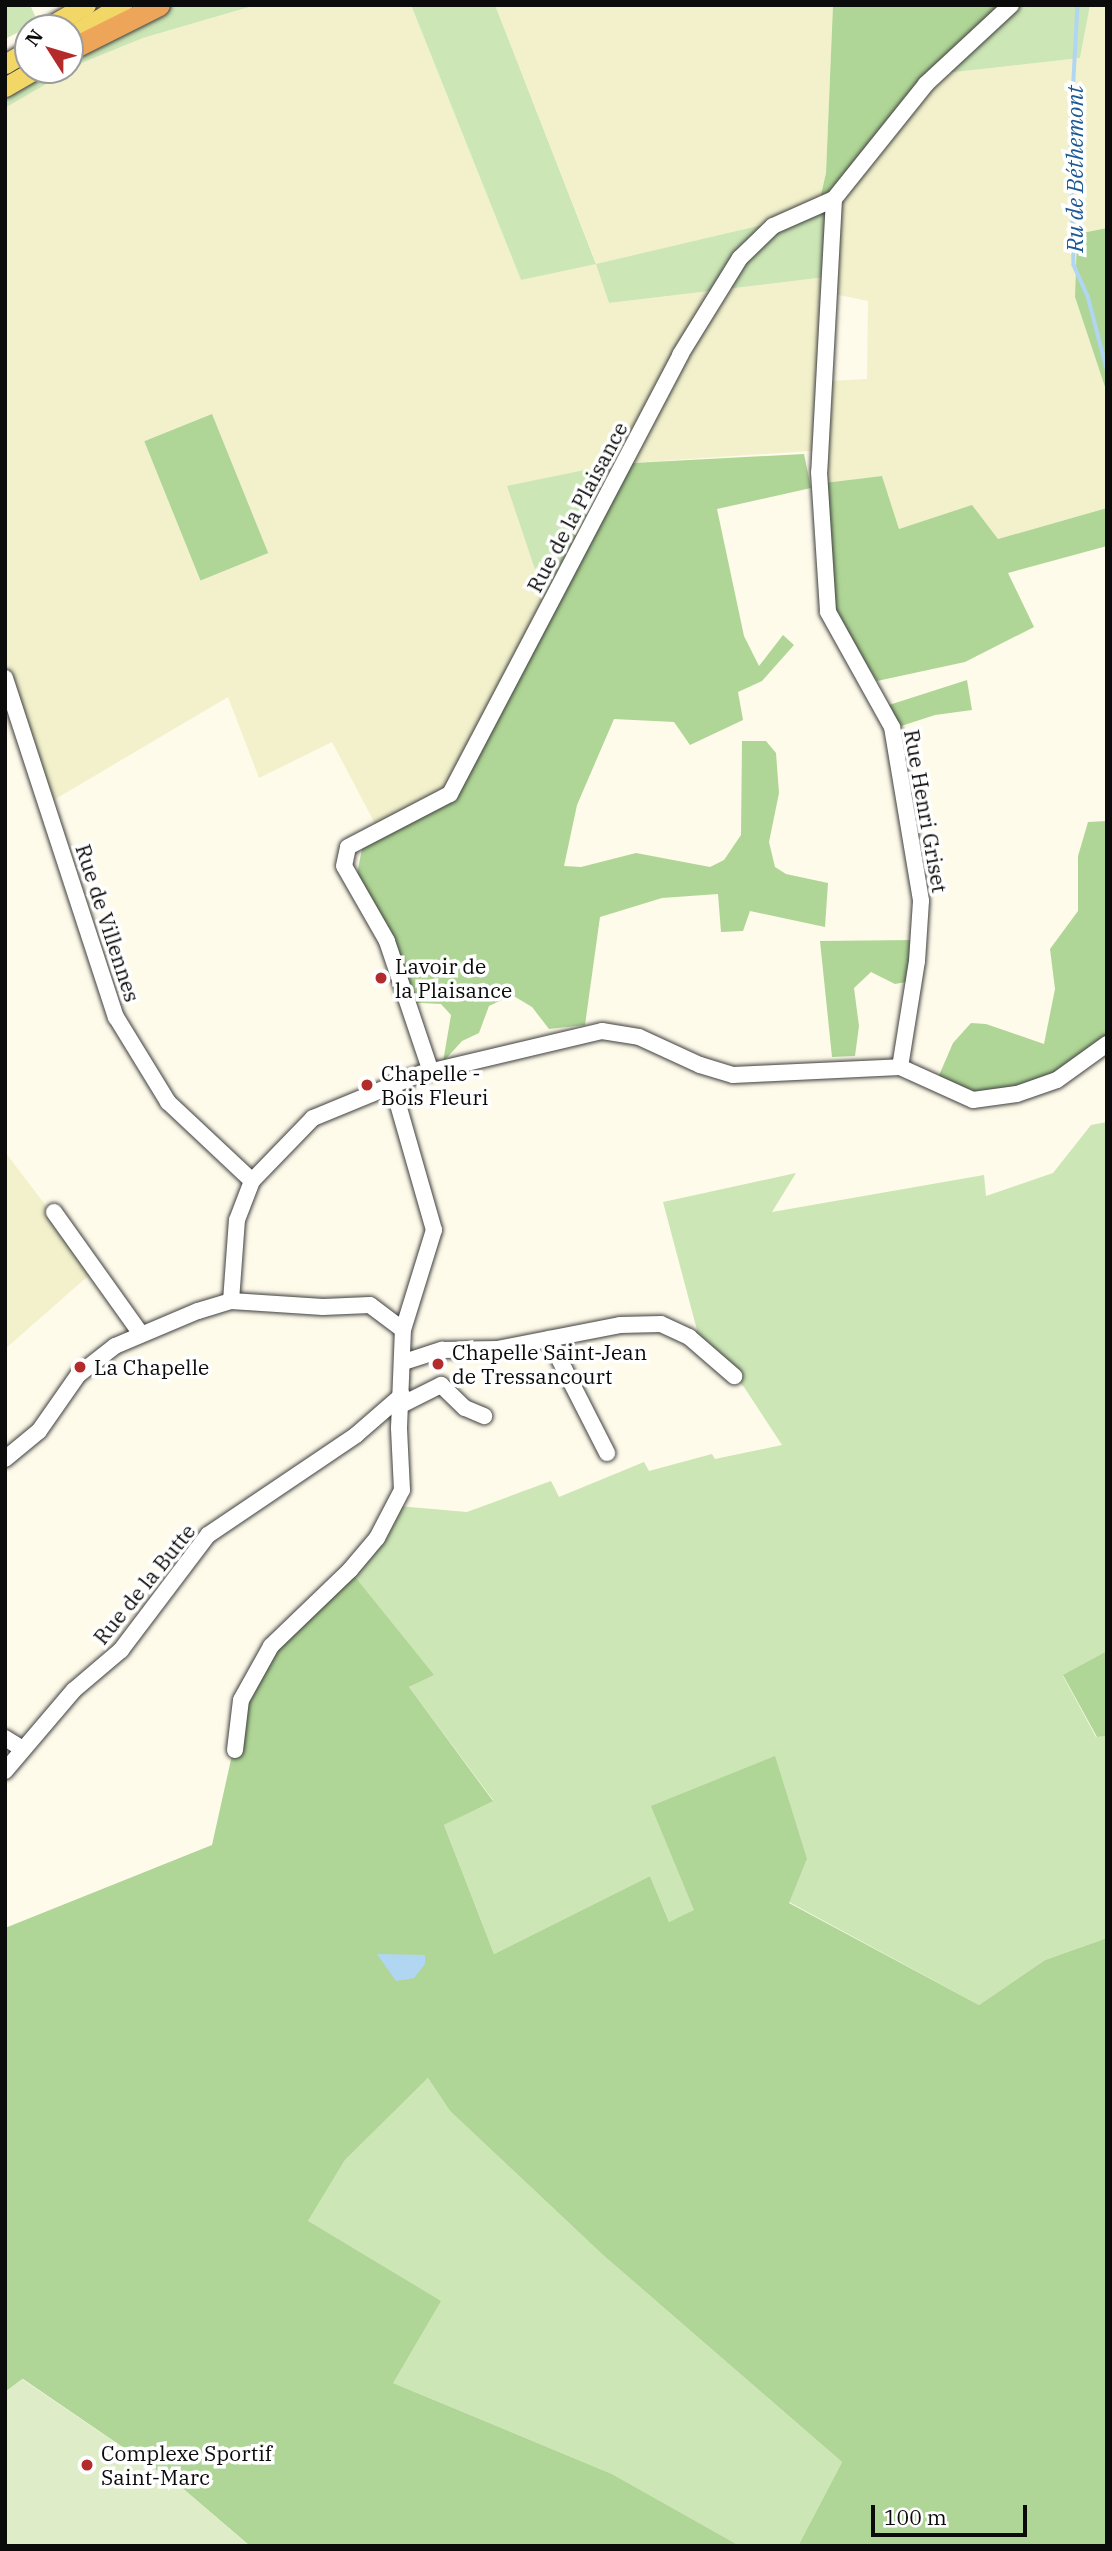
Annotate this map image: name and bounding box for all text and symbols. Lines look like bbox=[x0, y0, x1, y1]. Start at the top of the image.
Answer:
north arrow bbox=[14, 14, 84, 84]
text: N bbox=[20, 24, 48, 51]
water label: Ru de Béthemont bbox=[1060, 85, 1088, 253]
street label: Rue de la Plaisance bbox=[521, 418, 633, 596]
street label: Rue Henri Griset bbox=[899, 728, 953, 894]
street label: Rue de Villennes bbox=[71, 841, 145, 1005]
place label: Lavoir de la Plaisance bbox=[395, 953, 512, 1003]
marker: Lavoir de la Plaisance bbox=[373, 970, 389, 986]
place label: Chapelle - Bois Fleuri bbox=[381, 1060, 488, 1110]
marker: Chapelle - Bois Fleuri bbox=[359, 1077, 375, 1093]
place label: Chapelle Saint-Jean de Tressancourt bbox=[452, 1339, 647, 1389]
place label: La Chapelle bbox=[94, 1354, 209, 1380]
marker: Chapelle Saint-Jean de Tressancourt bbox=[430, 1356, 446, 1372]
marker: La Chapelle bbox=[72, 1359, 88, 1375]
street label: Rue de la Butte bbox=[88, 1519, 200, 1649]
place label: Complexe Sportif Saint-Marc bbox=[101, 2440, 272, 2490]
marker: Complexe Sportif Saint-Marc bbox=[79, 2457, 95, 2473]
scale bar bbox=[874, 2492, 1030, 2536]
text: 100 m bbox=[884, 2503, 947, 2531]

